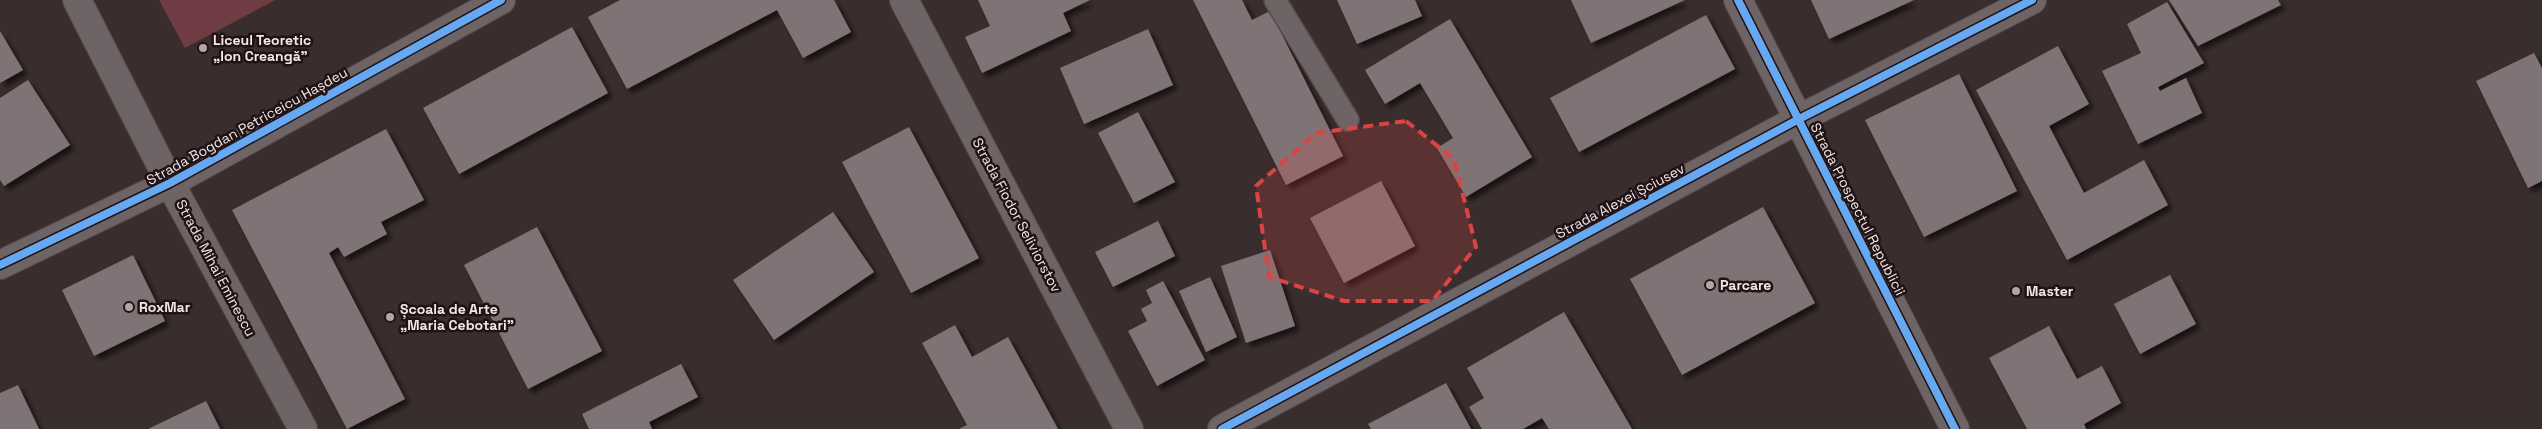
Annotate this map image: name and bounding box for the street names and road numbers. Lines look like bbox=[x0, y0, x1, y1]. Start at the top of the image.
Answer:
street label: Strada Bogdan Petriceicu Hașdeu bbox=[143, 63, 351, 189]
street label: Strada Prospectul Republicii bbox=[1807, 120, 1909, 298]
street label: Strada Fiodor Seliviorstov bbox=[969, 135, 1066, 296]
street label: Strada Alexei Șciusev bbox=[1552, 159, 1688, 243]
street label: Strada Mihai Eminescu bbox=[172, 197, 260, 339]

